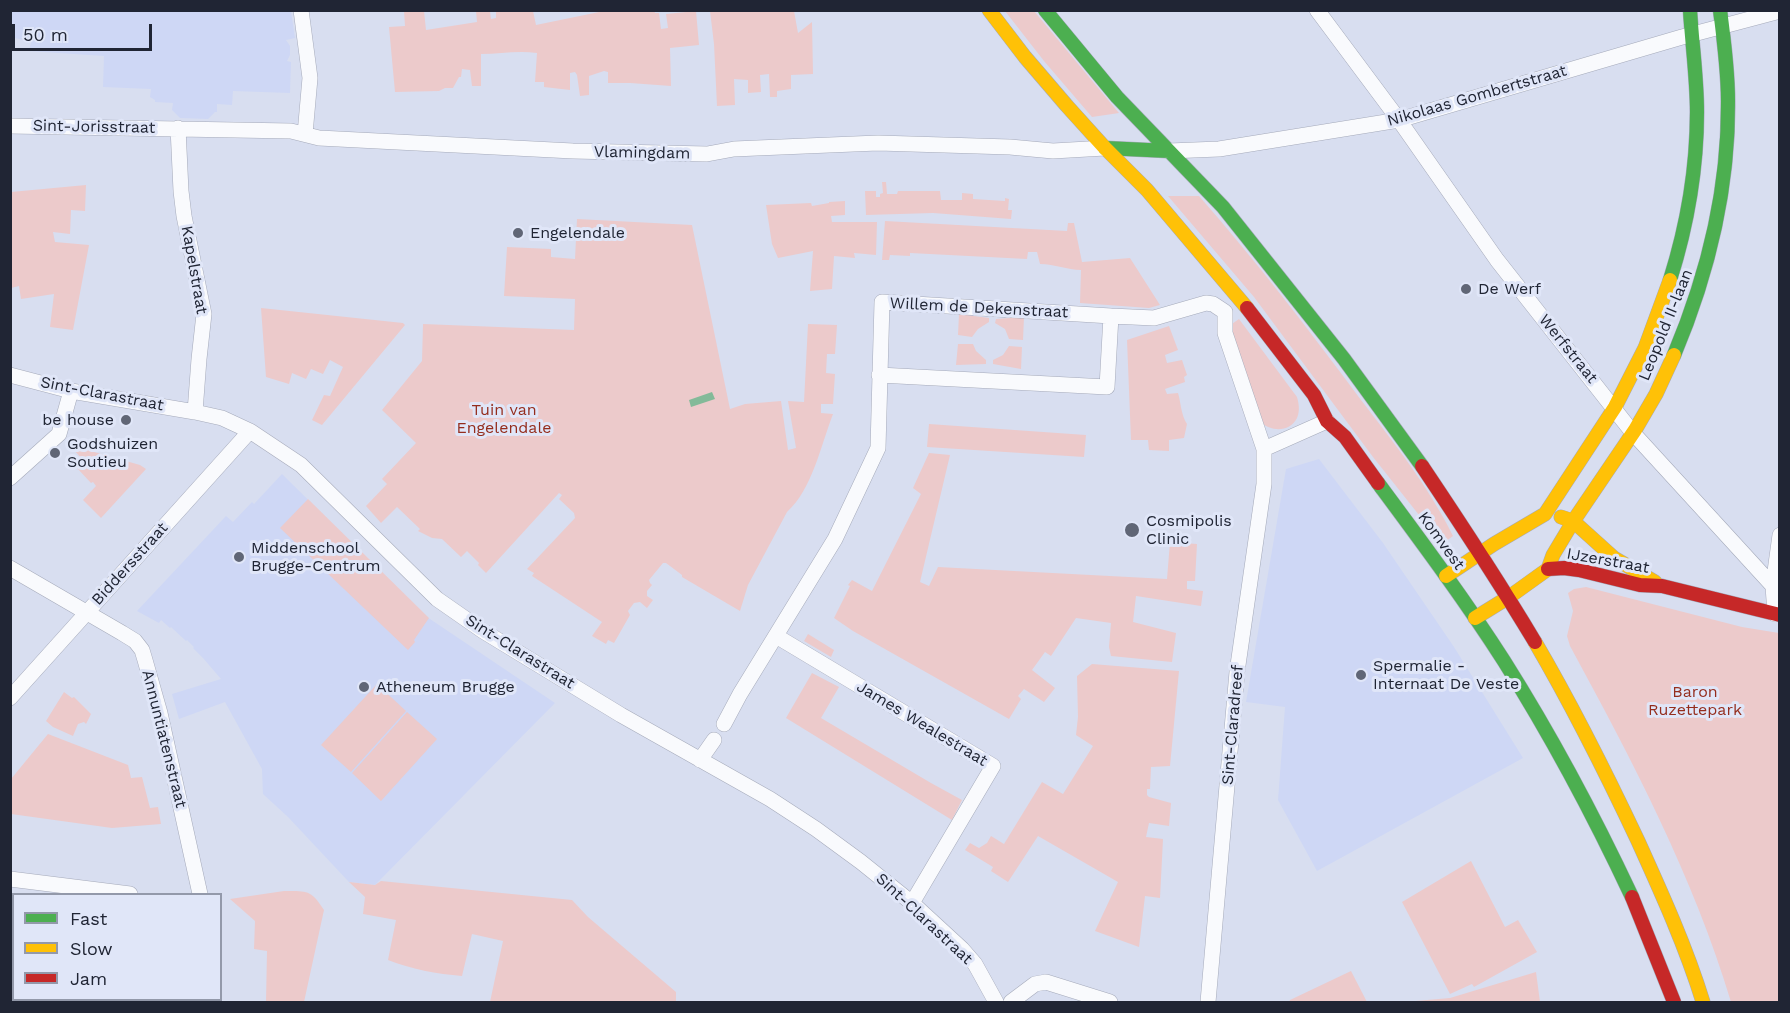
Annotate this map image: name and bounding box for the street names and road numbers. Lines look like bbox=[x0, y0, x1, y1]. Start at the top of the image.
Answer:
street label: Nikolaas Gombertstraat bbox=[1385, 61, 1569, 131]
street label: Sint-Jorisstraat bbox=[33, 116, 155, 138]
street label: Vlamingdam bbox=[594, 143, 690, 163]
street label: Kapelstraat bbox=[177, 224, 211, 316]
street label: Leopold II-laan bbox=[1635, 266, 1697, 384]
street label: Willem de Dekenstraat bbox=[889, 294, 1069, 322]
street label: Werfstraat bbox=[1534, 311, 1602, 387]
street label: Sint-Clarastraat bbox=[39, 373, 165, 415]
street label: Komvest bbox=[1413, 508, 1469, 574]
street label: Biddersstraat bbox=[88, 519, 172, 609]
street label: IJzerstraat bbox=[1565, 544, 1651, 578]
street label: Sint-Clarastraat bbox=[462, 611, 578, 693]
street label: Sint-Claradreef bbox=[1218, 664, 1248, 786]
street label: Annuntiatenstraat bbox=[138, 668, 190, 810]
street label: James Wealestraat bbox=[853, 677, 991, 771]
street label: Sint-Clarastraat bbox=[872, 869, 976, 969]

